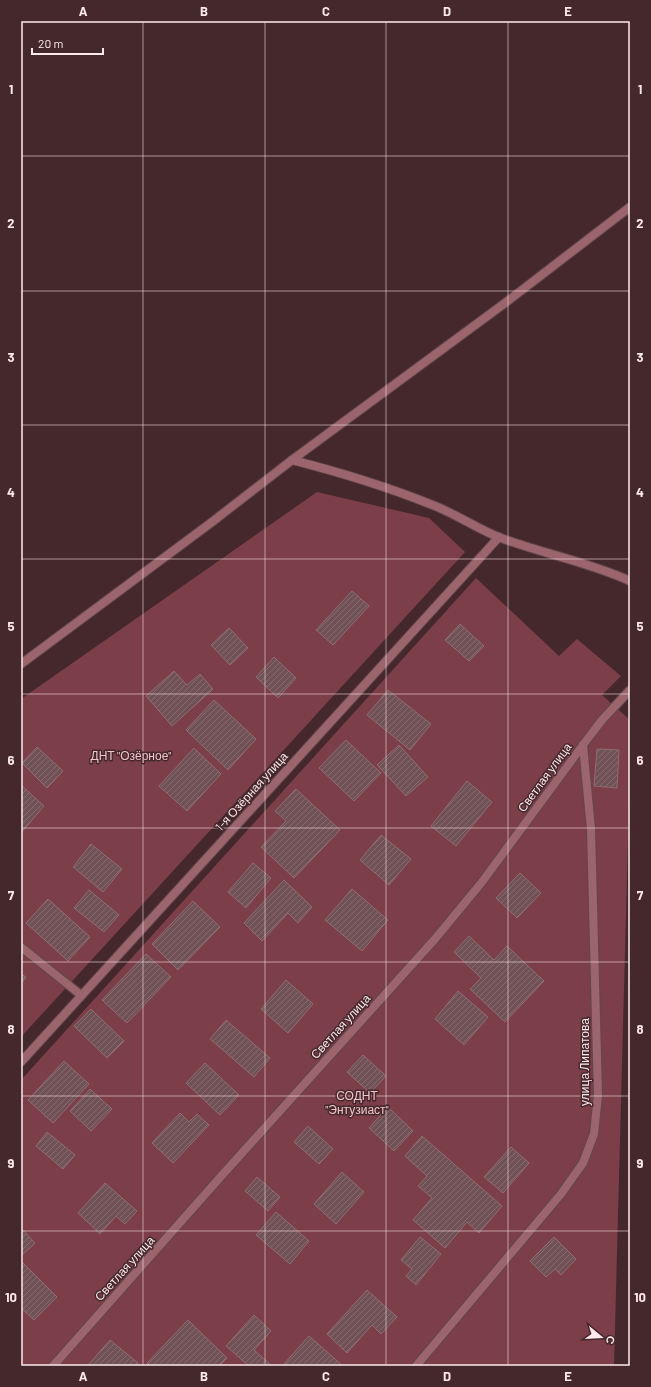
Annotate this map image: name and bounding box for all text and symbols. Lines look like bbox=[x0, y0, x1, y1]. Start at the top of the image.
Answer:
text: A bbox=[79, 3, 88, 19]
text: B bbox=[200, 3, 208, 19]
text: C bbox=[322, 3, 330, 19]
text: D bbox=[443, 3, 451, 19]
text: E bbox=[564, 3, 572, 19]
scale bar bbox=[32, 30, 103, 56]
text: 20 m bbox=[38, 36, 64, 50]
text: 1 bbox=[9, 81, 13, 97]
text: 1 bbox=[638, 81, 642, 97]
text: 2 bbox=[7, 215, 15, 231]
text: 2 bbox=[636, 215, 644, 231]
text: 3 bbox=[7, 349, 15, 365]
text: 3 bbox=[636, 349, 644, 365]
text: 4 bbox=[7, 484, 15, 500]
text: 4 bbox=[636, 484, 644, 500]
text: 5 bbox=[7, 618, 15, 634]
text: 5 bbox=[636, 618, 644, 634]
street label: Светлая улица bbox=[514, 739, 575, 815]
park label: ДНТ "Озёрное" bbox=[91, 748, 172, 763]
street label: 1-я Озёрная улица bbox=[212, 748, 291, 834]
text: 6 bbox=[8, 752, 15, 768]
text: 6 bbox=[637, 752, 644, 768]
text: 7 bbox=[8, 887, 15, 903]
text: 7 bbox=[637, 887, 644, 903]
street label: Светлая улица bbox=[307, 991, 374, 1062]
street label: улица Липатова bbox=[577, 1018, 592, 1106]
text: 8 bbox=[7, 1021, 15, 1037]
text: 8 bbox=[636, 1021, 644, 1037]
park label: СОДНТ "Энтузиаст" bbox=[325, 1088, 389, 1117]
text: 9 bbox=[8, 1155, 15, 1171]
text: 9 bbox=[637, 1155, 644, 1171]
street label: Светлая улица bbox=[91, 1233, 158, 1304]
text: 10 bbox=[5, 1289, 17, 1305]
text: 10 bbox=[634, 1289, 646, 1305]
north arrow bbox=[581, 1317, 621, 1357]
text: С bbox=[604, 1334, 618, 1346]
text: A bbox=[79, 1368, 88, 1384]
text: B bbox=[200, 1368, 208, 1384]
text: C bbox=[322, 1368, 330, 1384]
text: D bbox=[443, 1368, 451, 1384]
text: E bbox=[564, 1368, 572, 1384]

